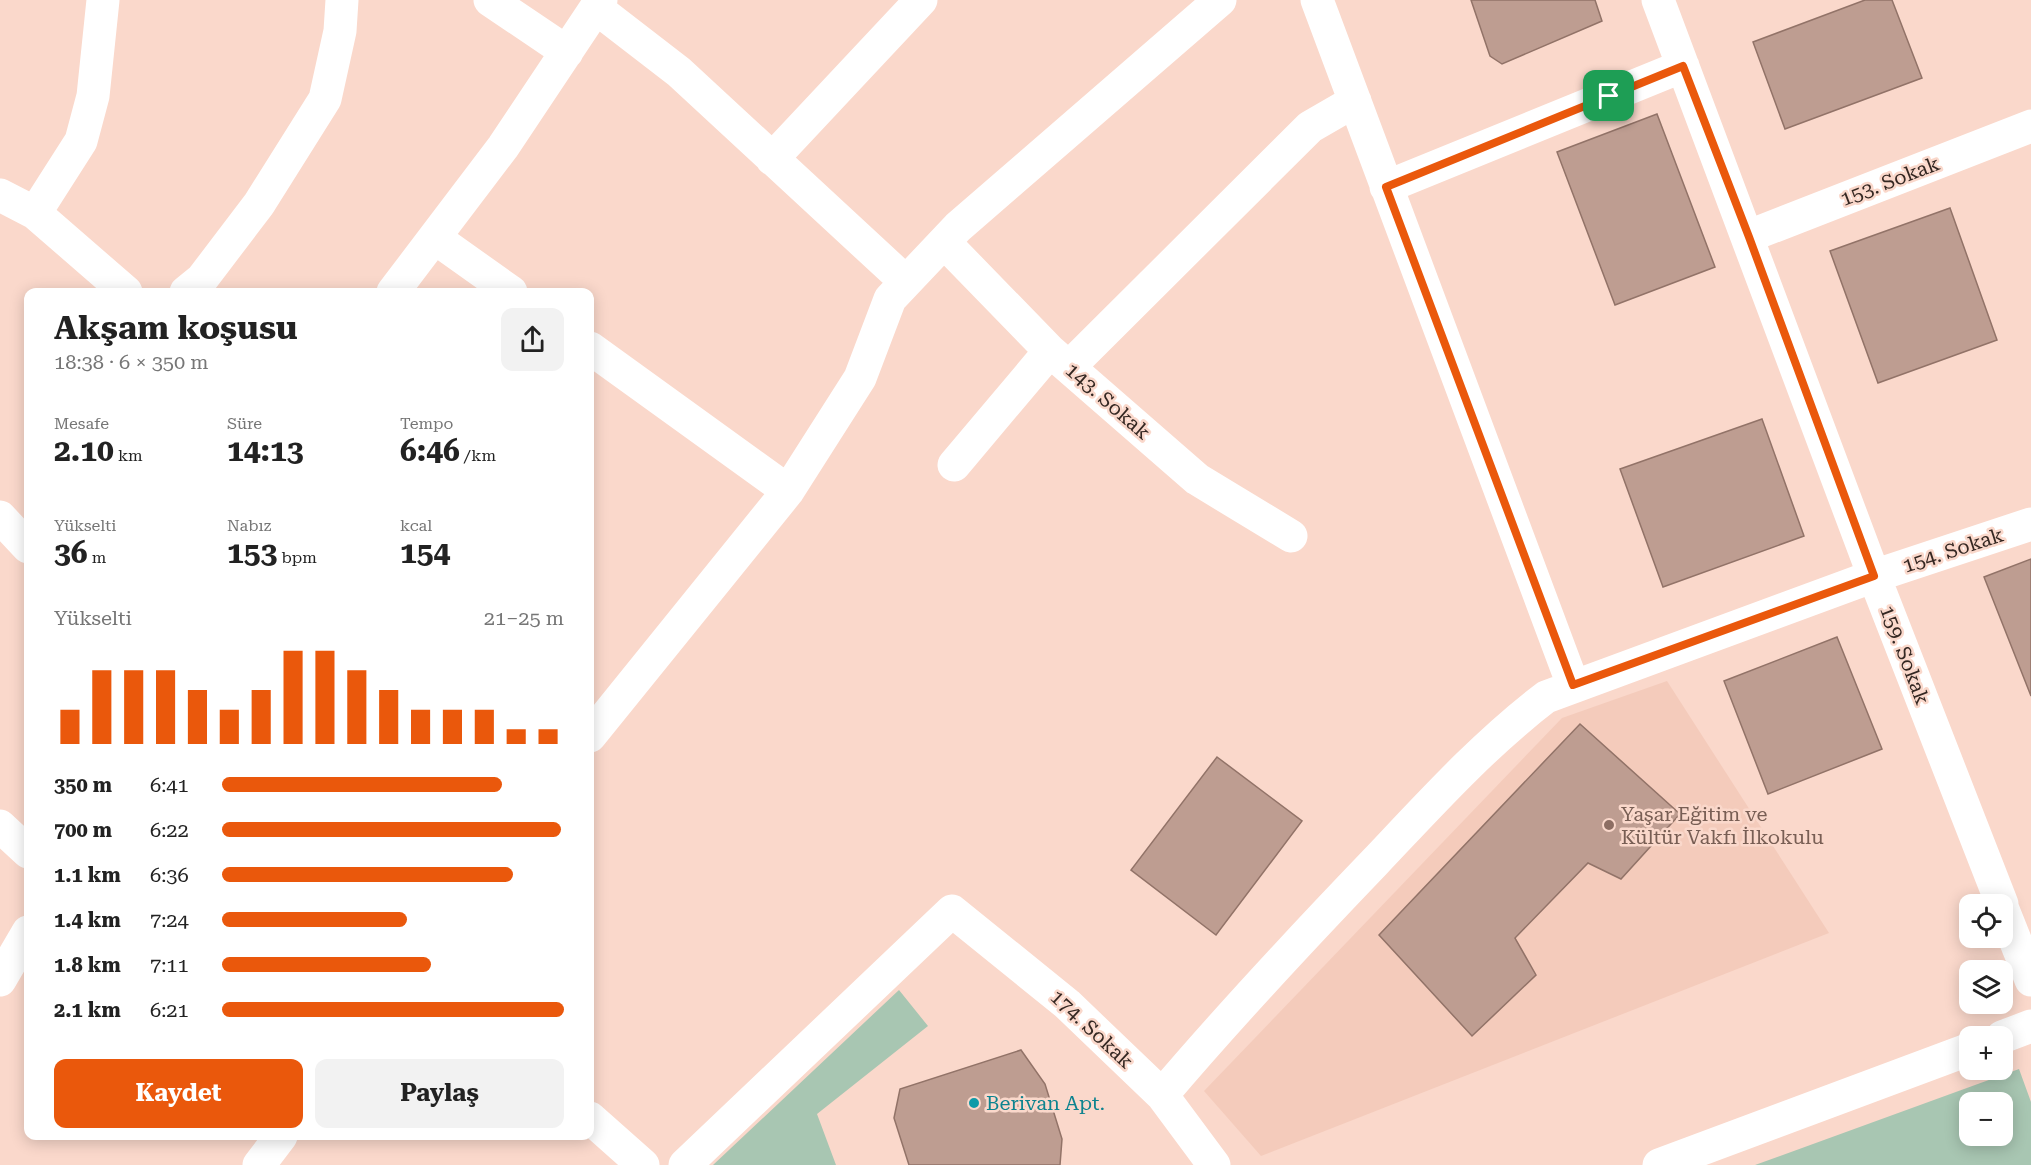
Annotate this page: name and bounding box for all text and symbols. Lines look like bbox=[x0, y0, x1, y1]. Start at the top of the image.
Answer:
pin bbox=[1583, 70, 1634, 121]
icon: arrive bbox=[1592, 79, 1625, 112]
street label: 153. Sokak bbox=[1837, 151, 1943, 211]
text: Akşam koşusu bbox=[54, 308, 297, 347]
button: share bbox=[501, 308, 564, 371]
text: 18:38 · 6 × 350 m bbox=[54, 350, 209, 374]
street label: 143. Sokak bbox=[1061, 358, 1155, 444]
text: Mesafe bbox=[54, 414, 109, 433]
text: Süre bbox=[227, 414, 262, 433]
text: Tempo bbox=[400, 414, 453, 433]
text: 2.10 bbox=[54, 433, 114, 468]
text: 14:13 bbox=[227, 433, 304, 468]
text: 6:46 bbox=[400, 433, 460, 468]
text: km bbox=[114, 446, 143, 465]
text: /km bbox=[460, 446, 496, 465]
text: Yükselti bbox=[54, 516, 116, 535]
text: Nabız bbox=[227, 516, 271, 535]
text: kcal bbox=[400, 516, 432, 535]
street label: 154. Sokak bbox=[1900, 522, 2007, 578]
text: 36 bbox=[54, 535, 88, 570]
text: 153 bbox=[227, 535, 277, 570]
text: 154 bbox=[400, 535, 450, 570]
text: m bbox=[88, 548, 106, 567]
text: bpm bbox=[277, 548, 317, 567]
street label: 159. Sokak bbox=[1875, 602, 1935, 708]
text: Yükselti bbox=[54, 606, 132, 630]
text: 21–25 m bbox=[484, 606, 564, 630]
text: 350 m bbox=[54, 773, 112, 797]
text: 6:41 bbox=[150, 773, 189, 797]
place label: Yaşar Eğitim ve Kültür Vakfı İlkokulu bbox=[1621, 802, 1824, 849]
text: 700 m bbox=[54, 818, 112, 842]
text: 6:22 bbox=[150, 818, 189, 842]
marker: Yaşar Eğitim ve Kültür Vakfı İlkokulu bbox=[1602, 818, 1616, 832]
text: 1.1 km bbox=[54, 863, 121, 887]
text: 6:36 bbox=[150, 863, 189, 887]
map controls bbox=[1959, 894, 2013, 1146]
button: locate bbox=[1959, 894, 2013, 948]
text: 1.4 km bbox=[54, 908, 121, 932]
text: 7:24 bbox=[150, 908, 189, 932]
text: 1.8 km bbox=[54, 953, 121, 977]
text: 7:11 bbox=[150, 953, 189, 977]
button: layers bbox=[1959, 960, 2013, 1014]
street label: 174. Sokak bbox=[1046, 985, 1139, 1074]
text: 2.1 km bbox=[54, 998, 121, 1022]
text: 6:21 bbox=[150, 998, 189, 1022]
button: + bbox=[1959, 1026, 2013, 1080]
button: Kaydet bbox=[54, 1059, 303, 1128]
button: Paylaş bbox=[315, 1059, 564, 1128]
place label: Berivan Apt. bbox=[986, 1091, 1105, 1115]
button: − bbox=[1959, 1092, 2013, 1146]
marker: Berivan Apt. bbox=[967, 1096, 981, 1110]

